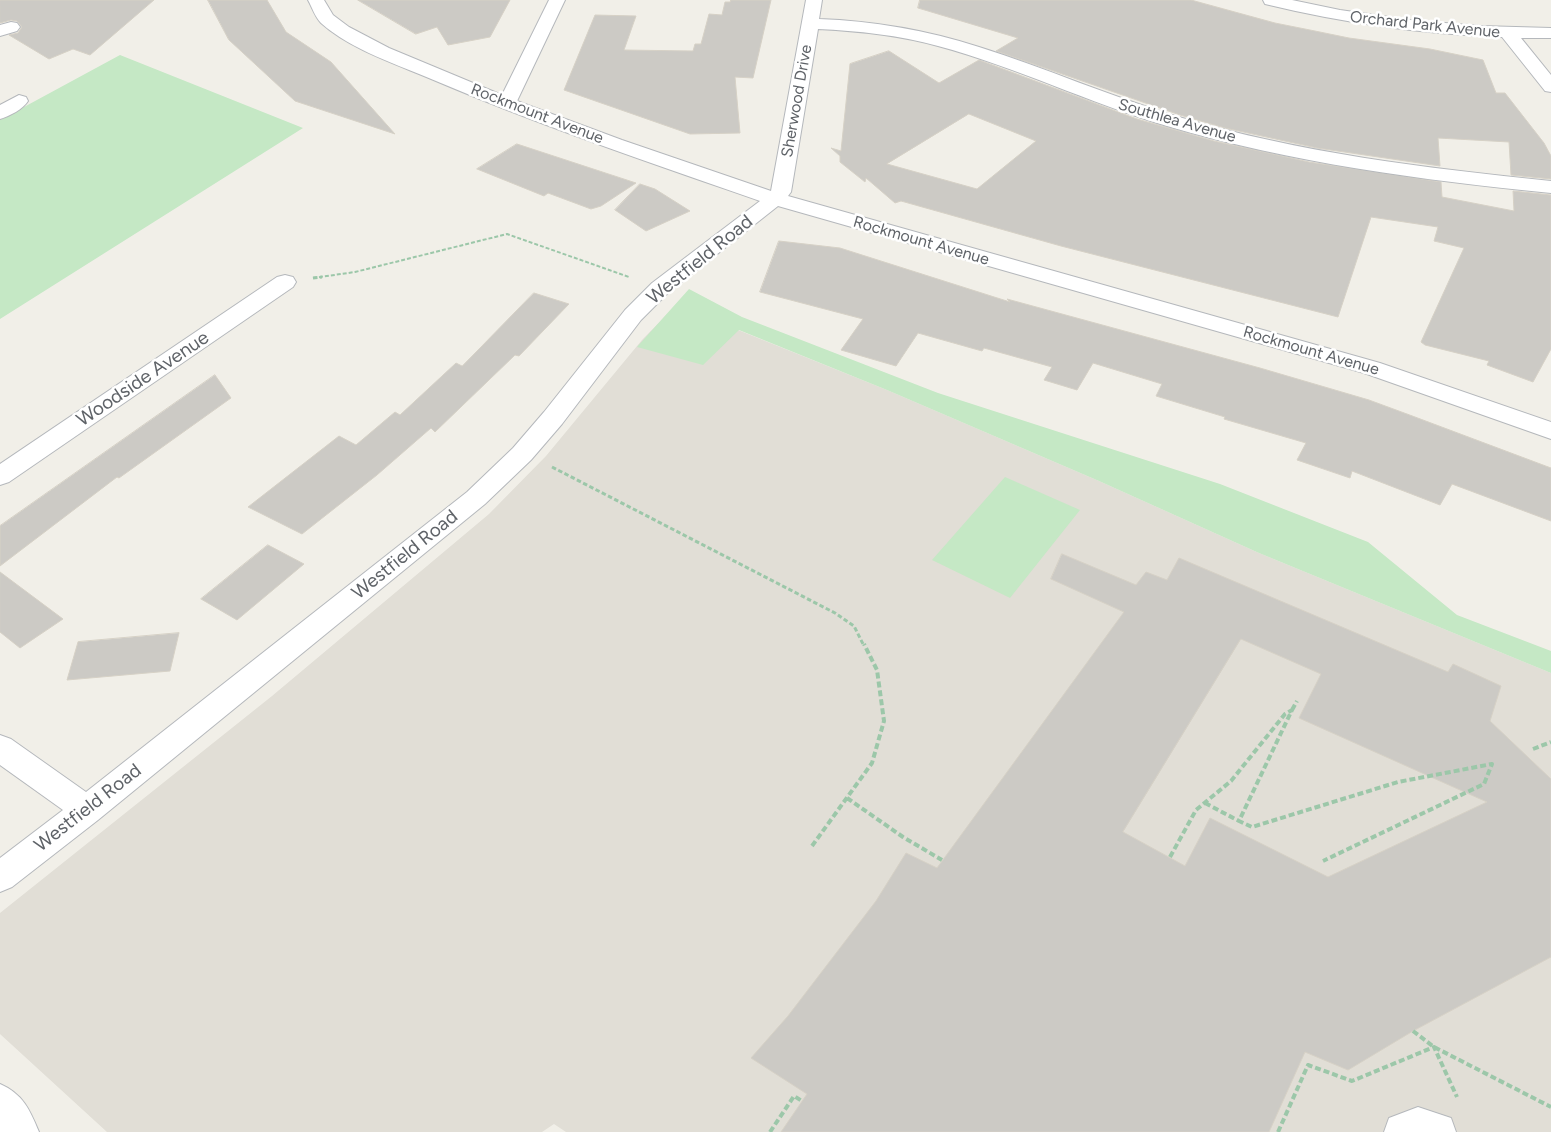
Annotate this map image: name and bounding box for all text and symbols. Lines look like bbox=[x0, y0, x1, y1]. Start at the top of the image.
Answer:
street label: Orchard Park Avenue bbox=[1349, 8, 1501, 42]
street label: Sherwood Drive bbox=[778, 43, 816, 159]
street label: Rockmount Avenue bbox=[468, 80, 606, 148]
street label: Southlea Avenue bbox=[1116, 95, 1238, 147]
street label: Westfield Road bbox=[643, 210, 757, 310]
street label: Rockmount Avenue bbox=[851, 212, 991, 270]
street label: Rockmount Avenue bbox=[1241, 322, 1381, 380]
street label: Woodside Avenue bbox=[73, 326, 213, 432]
street label: Westfield Road bbox=[348, 505, 462, 605]
street label: Westfield Road bbox=[30, 759, 146, 857]

